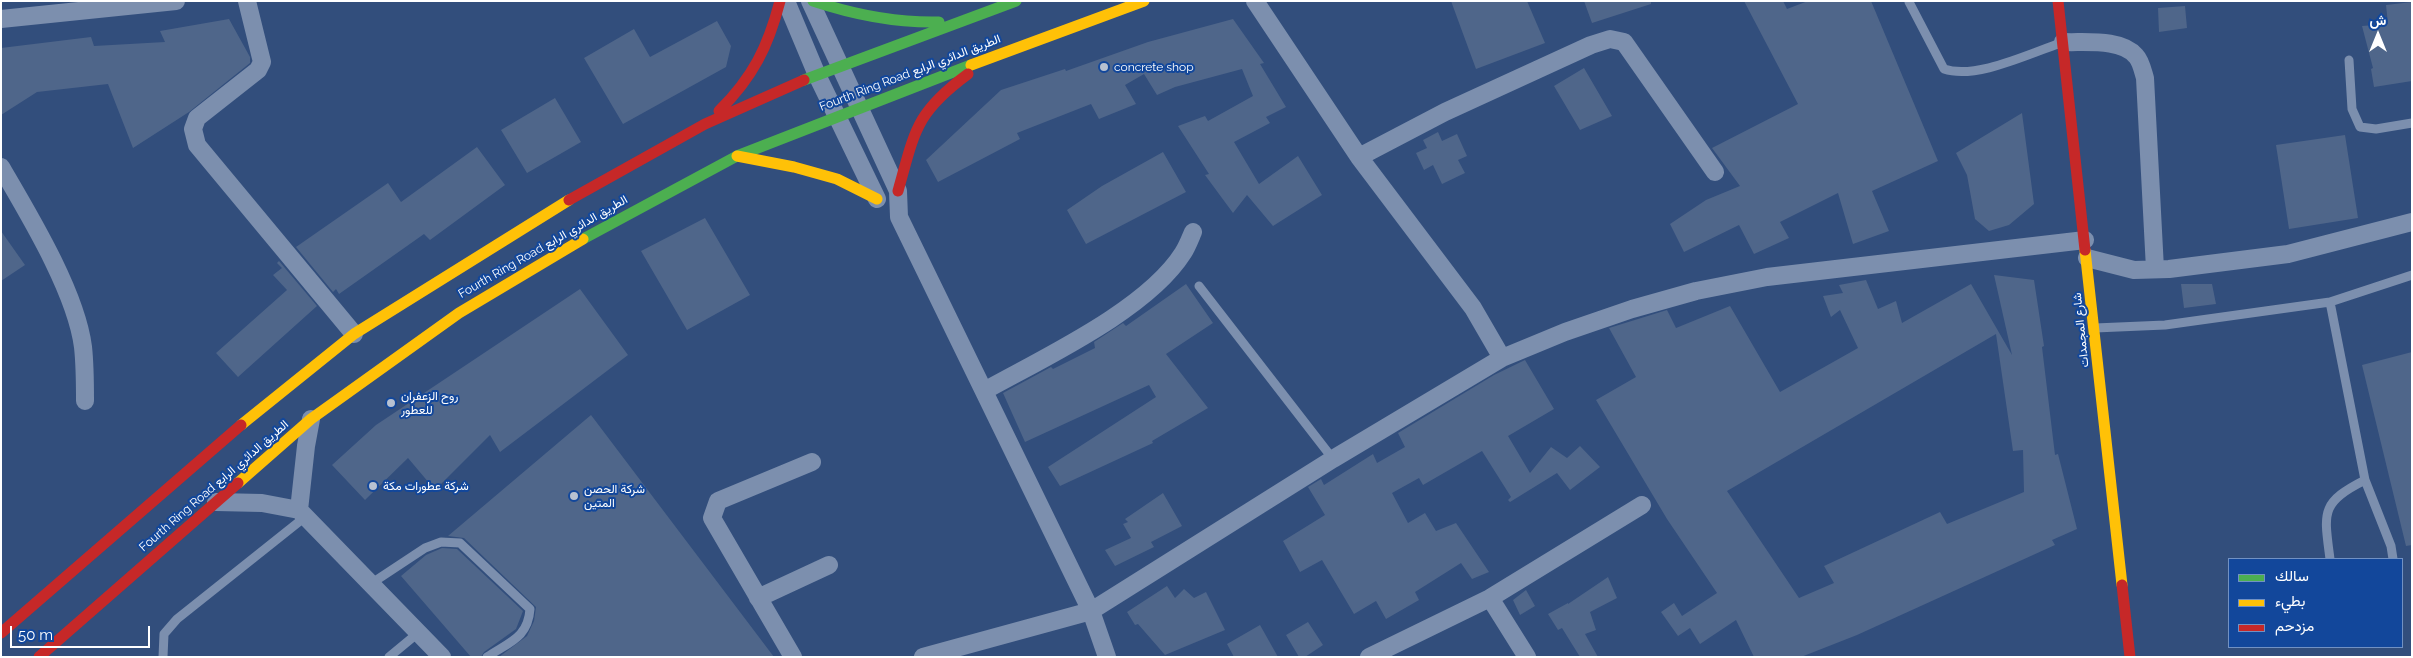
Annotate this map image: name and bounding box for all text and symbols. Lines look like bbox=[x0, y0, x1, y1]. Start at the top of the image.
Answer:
north arrow bbox=[2353, 10, 2403, 60]
text: ش bbox=[2370, 12, 2386, 28]
street label: Fourth Ring Road الطريق الدائري الرابع bbox=[817, 32, 1003, 114]
place label: concrete shop bbox=[1114, 60, 1194, 74]
marker: concrete shop bbox=[1098, 61, 1110, 73]
street label: Fourth Ring Road الطريق الدائري الرابع bbox=[456, 193, 630, 301]
street label: شارع المجمدات bbox=[2070, 292, 2092, 368]
place label: روح الزعفران للعطور bbox=[401, 389, 458, 417]
marker: روح الزعفران للعطور bbox=[385, 397, 397, 409]
street label: Fourth Ring Road الطريق الدائري الرابع bbox=[137, 417, 291, 555]
place label: شركة عطورات مكة bbox=[383, 479, 469, 493]
marker: شركة عطورات مكة bbox=[367, 480, 379, 492]
place label: شركة الحصن المتين bbox=[584, 482, 645, 510]
marker: شركة الحصن المتين bbox=[568, 490, 580, 502]
legend bbox=[2228, 558, 2403, 648]
text: سالك bbox=[2275, 567, 2309, 585]
text: بطيء bbox=[2275, 592, 2305, 610]
scale bar bbox=[12, 616, 152, 648]
text: مزدحم bbox=[2275, 617, 2314, 635]
text: 50 m bbox=[18, 626, 53, 644]

